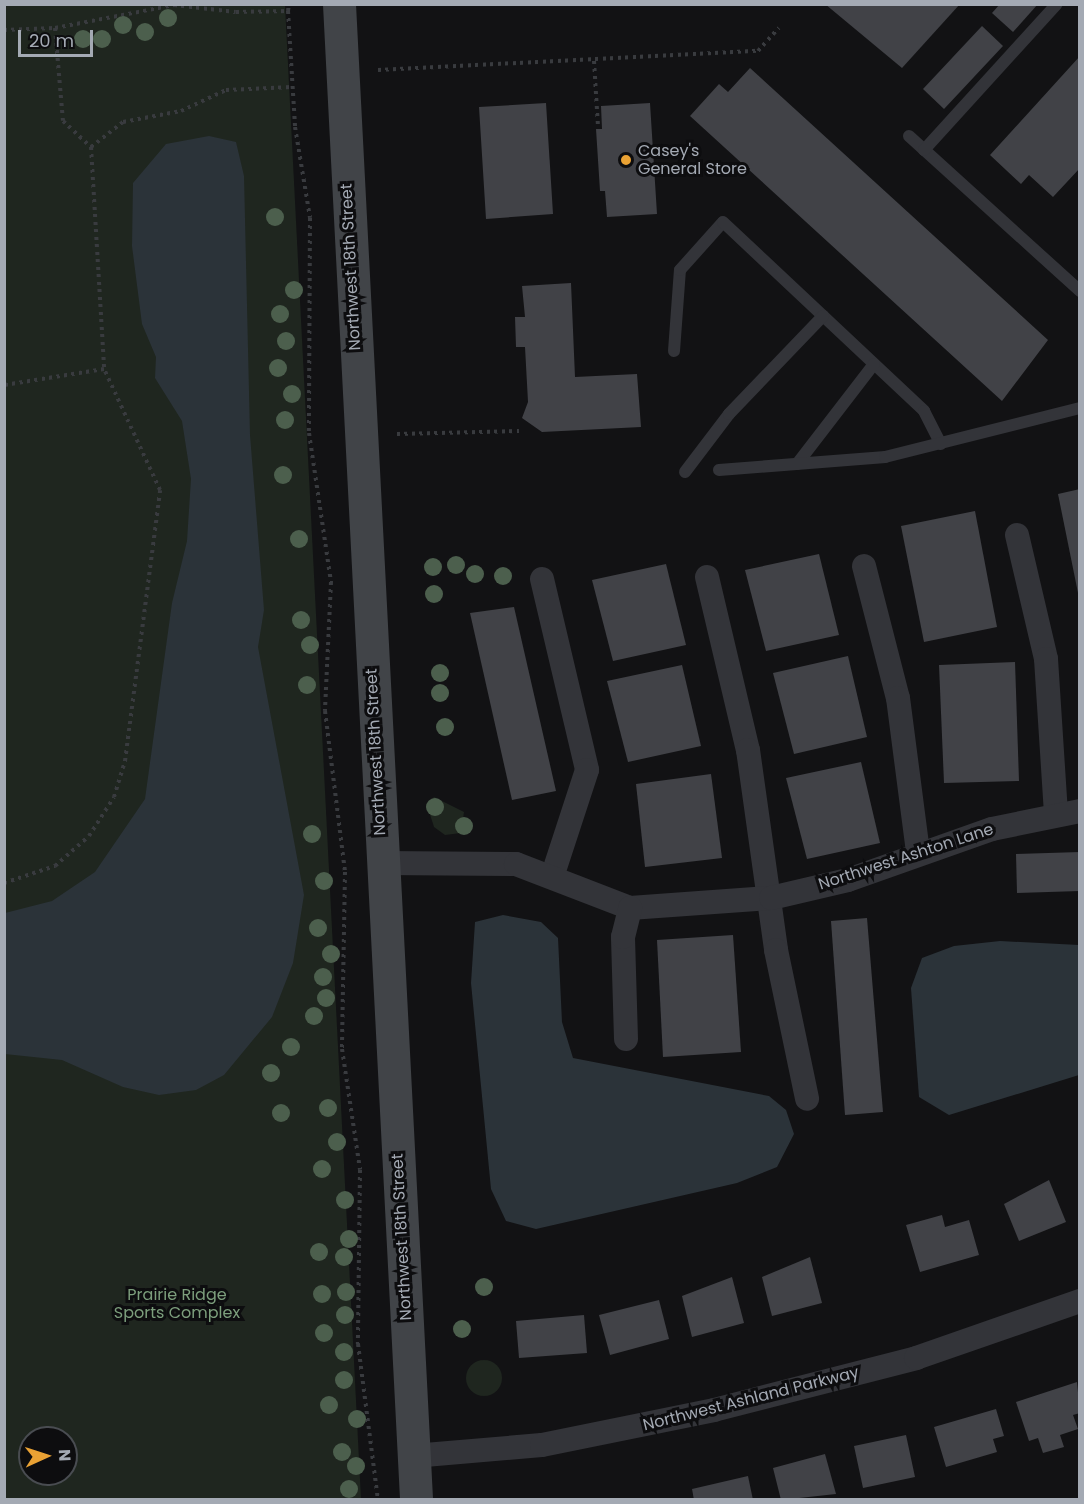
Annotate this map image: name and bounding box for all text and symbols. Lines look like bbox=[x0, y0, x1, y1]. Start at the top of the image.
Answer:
scale bar bbox=[21, 18, 96, 56]
text: 20 m bbox=[29, 28, 74, 53]
place label: Casey's General Store bbox=[638, 141, 747, 179]
marker: Casey's General Store bbox=[619, 153, 633, 167]
street label: Northwest 18th Street bbox=[337, 183, 365, 351]
street label: Northwest 18th Street bbox=[362, 668, 390, 836]
street label: Northwest Ashton Lane bbox=[816, 820, 996, 894]
street label: Northwest 18th Street bbox=[388, 1153, 416, 1321]
park label: Prairie Ridge Sports Complex bbox=[114, 1285, 240, 1323]
street label: Northwest Ashland Parkway bbox=[641, 1363, 861, 1435]
north arrow bbox=[18, 1426, 78, 1486]
text: N bbox=[53, 1449, 76, 1462]

